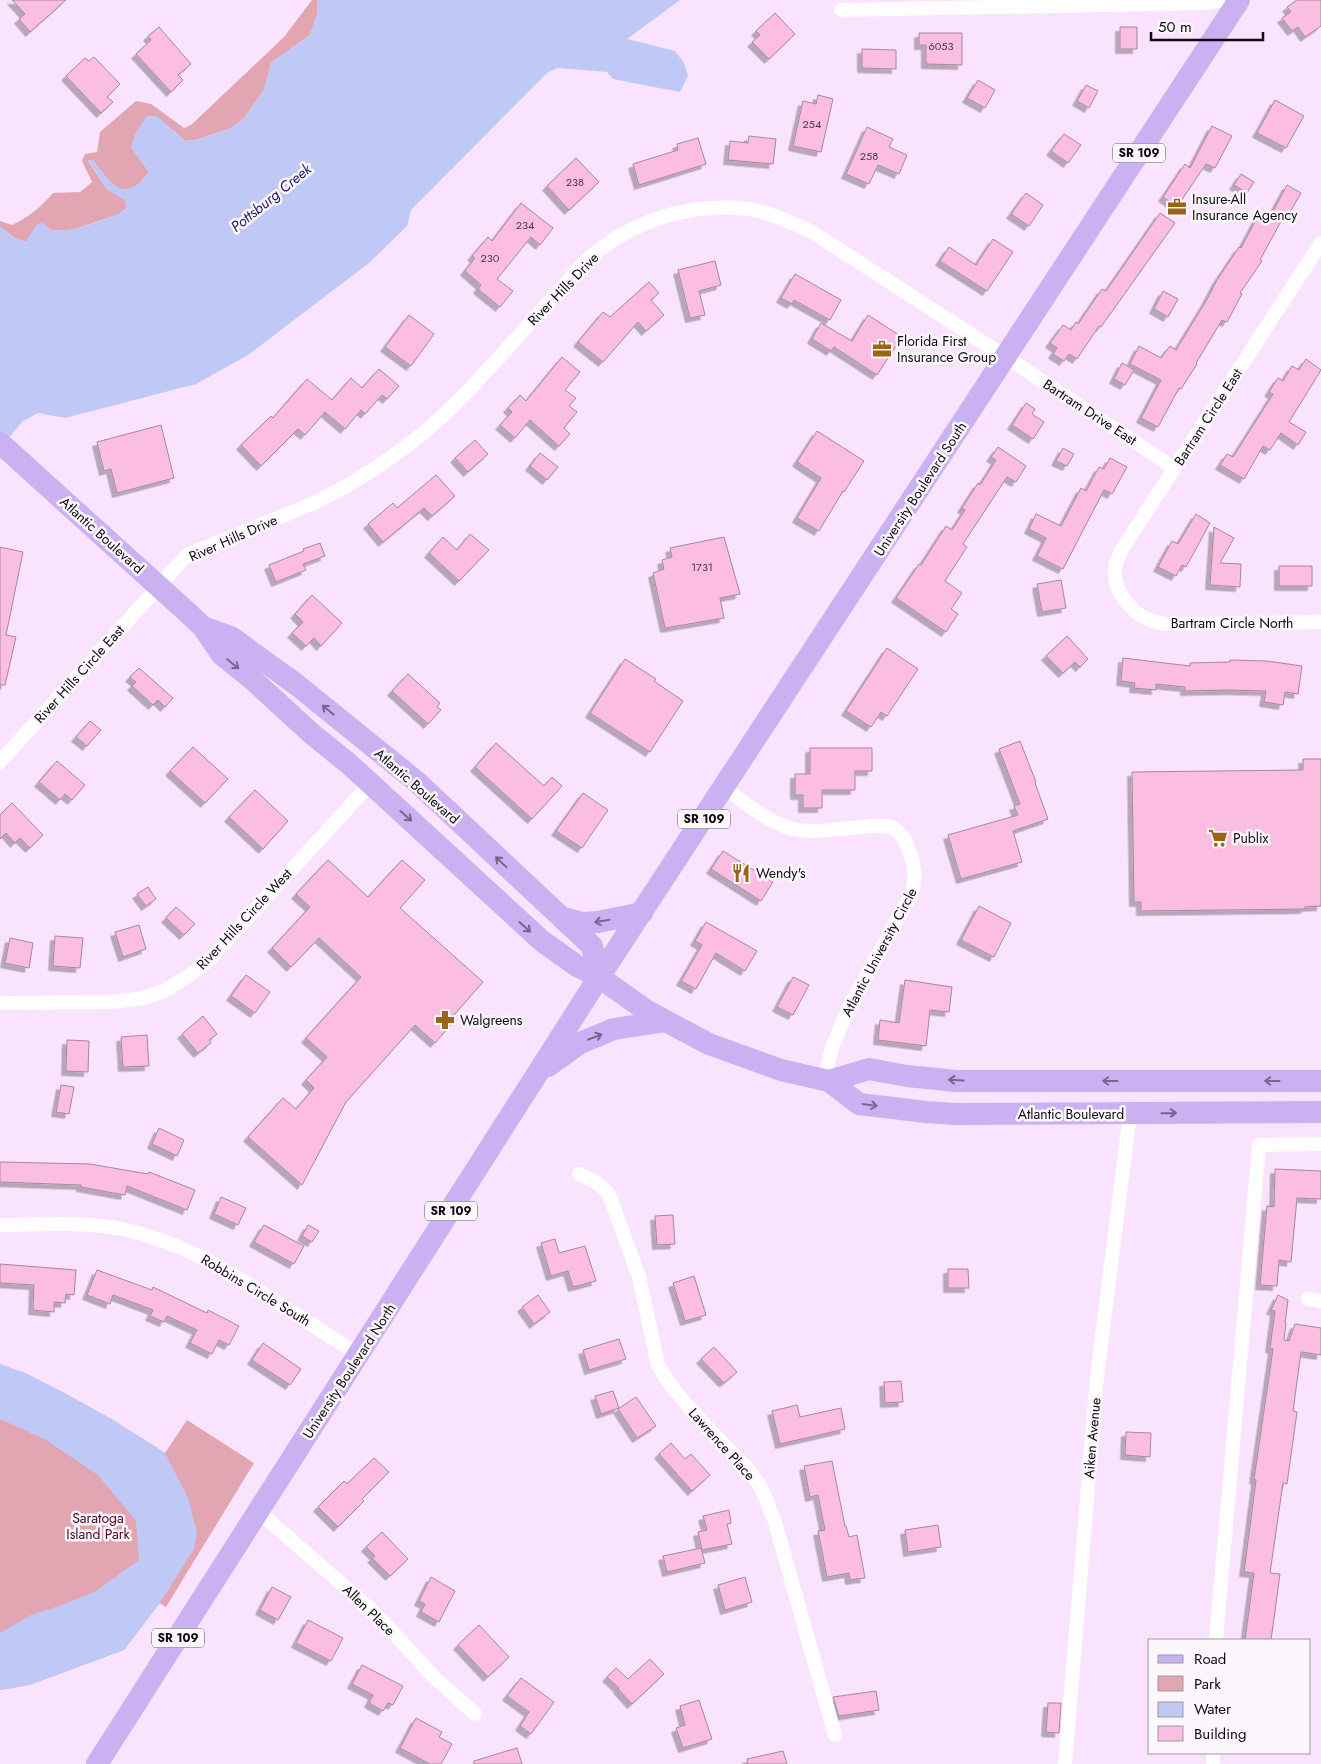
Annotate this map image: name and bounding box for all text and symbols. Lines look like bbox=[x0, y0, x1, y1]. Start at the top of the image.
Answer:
scale bar bbox=[1151, 10, 1264, 42]
text: 50 m bbox=[1158, 16, 1192, 38]
house number: 6053 bbox=[928, 38, 954, 54]
house number: 254 bbox=[803, 116, 822, 132]
road number: SR 109 bbox=[1113, 144, 1165, 162]
house number: 258 bbox=[860, 148, 878, 164]
water label: Pottsburg Creek bbox=[226, 158, 316, 237]
house number: 238 bbox=[566, 174, 584, 190]
place label: Insure-All Insurance Agency bbox=[1192, 189, 1298, 225]
office icon: Insure-All Insurance Agency bbox=[1166, 196, 1188, 218]
house number: 234 bbox=[516, 217, 535, 233]
street label: River Hills Drive bbox=[523, 248, 603, 330]
house number: 230 bbox=[481, 250, 500, 266]
place label: Florida First Insurance Group bbox=[897, 331, 996, 367]
office icon: Florida First Insurance Group bbox=[871, 338, 893, 360]
street label: Bartram Circle East bbox=[1169, 364, 1247, 469]
street label: Bartram Drive East bbox=[1039, 374, 1141, 450]
street label: University Boulevard South bbox=[869, 418, 971, 560]
street label: Atlantic Boulevard bbox=[56, 492, 148, 578]
street label: River Hills Drive bbox=[186, 510, 280, 566]
house number: 1731 bbox=[691, 559, 713, 575]
street label: Bartram Circle North bbox=[1171, 613, 1293, 633]
street label: River Hills Circle East bbox=[29, 620, 129, 728]
one-way arrow bbox=[227, 659, 240, 670]
one-way arrow bbox=[322, 705, 335, 716]
street label: Atlantic Boulevard bbox=[370, 744, 464, 828]
road number: SR 109 bbox=[678, 810, 730, 829]
one-way arrow bbox=[399, 811, 412, 822]
supermarket icon: Publix bbox=[1207, 827, 1229, 849]
place label: Publix bbox=[1233, 828, 1269, 848]
one-way arrow bbox=[495, 856, 507, 868]
restaurant icon: Wendy's bbox=[730, 862, 752, 884]
place label: Wendy's bbox=[756, 863, 806, 883]
street label: River Hills Circle West bbox=[192, 864, 297, 974]
street label: Atlantic University Circle bbox=[836, 884, 922, 1020]
one-way arrow bbox=[595, 917, 611, 927]
one-way arrow bbox=[519, 921, 532, 933]
pharmacy icon: Walgreens bbox=[434, 1009, 456, 1031]
place label: Walgreens bbox=[460, 1010, 523, 1030]
one-way arrow bbox=[587, 1032, 602, 1041]
one-way arrow bbox=[948, 1076, 964, 1085]
one-way arrow bbox=[1102, 1076, 1118, 1086]
one-way arrow bbox=[1265, 1076, 1281, 1086]
one-way arrow bbox=[861, 1100, 877, 1110]
street label: Atlantic Boulevard bbox=[1018, 1104, 1124, 1124]
one-way arrow bbox=[1161, 1109, 1177, 1118]
road number: SR 109 bbox=[425, 1202, 477, 1220]
street label: Robbins Circle South bbox=[197, 1249, 315, 1331]
street label: University Boulevard North bbox=[298, 1299, 400, 1443]
street label: Aiken Avenue bbox=[1078, 1397, 1106, 1479]
street label: Lawrence Place bbox=[684, 1403, 760, 1485]
park label: Saratoga Island Park bbox=[66, 1508, 131, 1544]
street label: Allen Place bbox=[338, 1580, 400, 1640]
road number: SR 109 bbox=[152, 1629, 204, 1648]
legend bbox=[1148, 1639, 1311, 1754]
text: Road bbox=[1194, 1648, 1226, 1670]
text: Park bbox=[1194, 1673, 1221, 1695]
text: Water bbox=[1194, 1698, 1232, 1720]
text: Building bbox=[1194, 1723, 1246, 1745]

